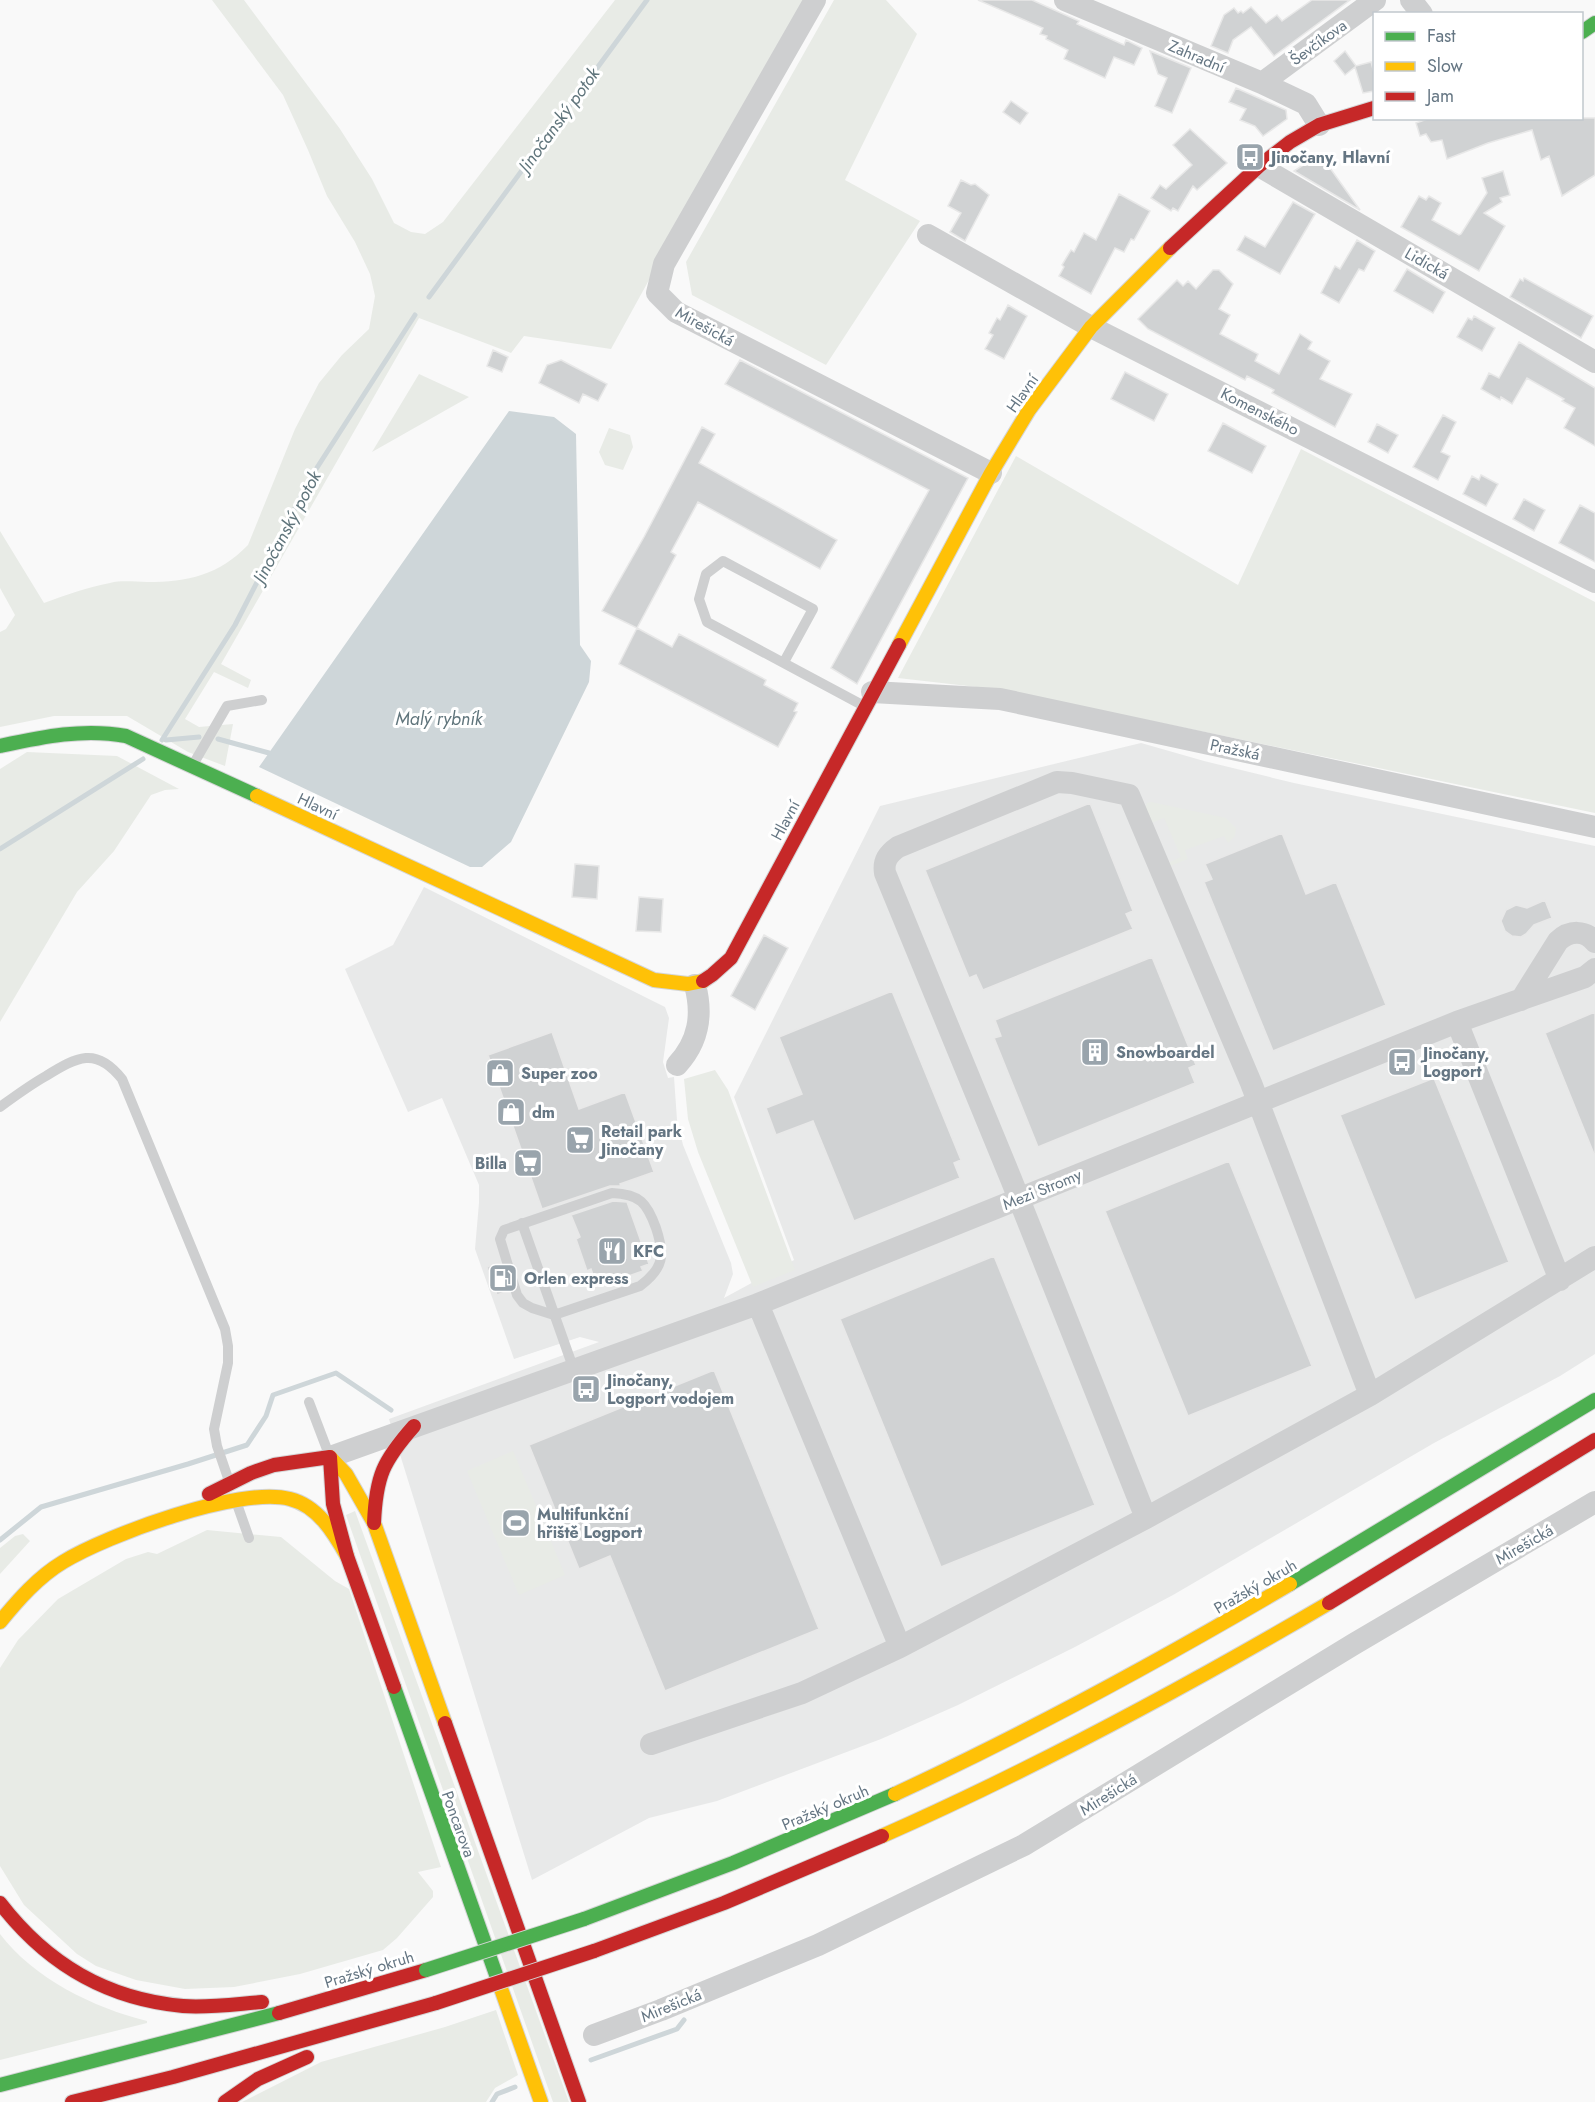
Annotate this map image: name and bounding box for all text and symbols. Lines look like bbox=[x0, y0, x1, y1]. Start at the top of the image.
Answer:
legend bbox=[1373, 12, 1583, 120]
street label: Ševčíkova bbox=[1285, 14, 1352, 71]
text: Fast bbox=[1427, 23, 1456, 49]
street label: Zahradní bbox=[1165, 34, 1230, 79]
text: Slow bbox=[1427, 53, 1464, 79]
water label: Jinočanský potok bbox=[510, 61, 607, 180]
text: Jam bbox=[1425, 83, 1454, 109]
bus stop icon: Jinočany, Hlavní bbox=[1234, 141, 1266, 173]
place label: Jinočany, Hlavní bbox=[1268, 146, 1390, 169]
street label: Lidická bbox=[1401, 242, 1453, 285]
street label: Mirešická bbox=[671, 301, 738, 352]
street label: Hlavní bbox=[1001, 369, 1044, 417]
street label: Komenského bbox=[1217, 382, 1303, 441]
water label: Jinočanský potok bbox=[245, 465, 328, 590]
water label: Malý rybník bbox=[396, 706, 484, 732]
street label: Pražská bbox=[1208, 733, 1262, 766]
street label: Hlavní bbox=[294, 787, 343, 826]
street label: Hlavní bbox=[765, 795, 806, 844]
building icon: Snowboardel bbox=[1079, 1036, 1111, 1068]
place label: Snowboardel bbox=[1116, 1041, 1214, 1064]
place label: Jinočany, Logport bbox=[1420, 1042, 1490, 1083]
bus stop icon: Jinočany, Logport bbox=[1386, 1046, 1418, 1078]
shop icon: Super zoo bbox=[484, 1057, 516, 1089]
place label: Super zoo bbox=[521, 1062, 598, 1085]
shop icon: dm bbox=[495, 1096, 527, 1128]
place label: dm bbox=[532, 1101, 555, 1124]
place label: Retail park Jinočany bbox=[598, 1120, 683, 1161]
supermarket icon: Retail park Jinočany bbox=[564, 1124, 596, 1156]
supermarket icon: Billa bbox=[512, 1147, 544, 1179]
place label: Billa bbox=[475, 1152, 507, 1175]
street label: Mezi Stromy bbox=[999, 1163, 1086, 1216]
restaurant icon: KFC bbox=[596, 1235, 628, 1267]
place label: KFC bbox=[633, 1240, 664, 1263]
fuel station icon: Orlen express bbox=[487, 1262, 519, 1294]
place label: Orlen express bbox=[524, 1267, 629, 1290]
place label: Jinočany, Logport vodojem bbox=[604, 1369, 734, 1410]
bus stop icon: Jinočany, Logport vodojem bbox=[570, 1373, 602, 1405]
place label: Multifunkční hřiště Logport bbox=[537, 1503, 643, 1544]
sports icon: Multifunkční hřiště Logport bbox=[500, 1507, 532, 1539]
street label: Mirešická bbox=[1491, 1519, 1558, 1570]
street label: Pražský okruh bbox=[1209, 1553, 1301, 1620]
street label: Mirešická bbox=[1075, 1768, 1141, 1821]
street label: Pražský okruh bbox=[778, 1779, 872, 1836]
street label: Poncarova bbox=[436, 1788, 481, 1861]
street label: Pražský okruh bbox=[321, 1945, 417, 1994]
street label: Mirešická bbox=[637, 1983, 705, 2028]

